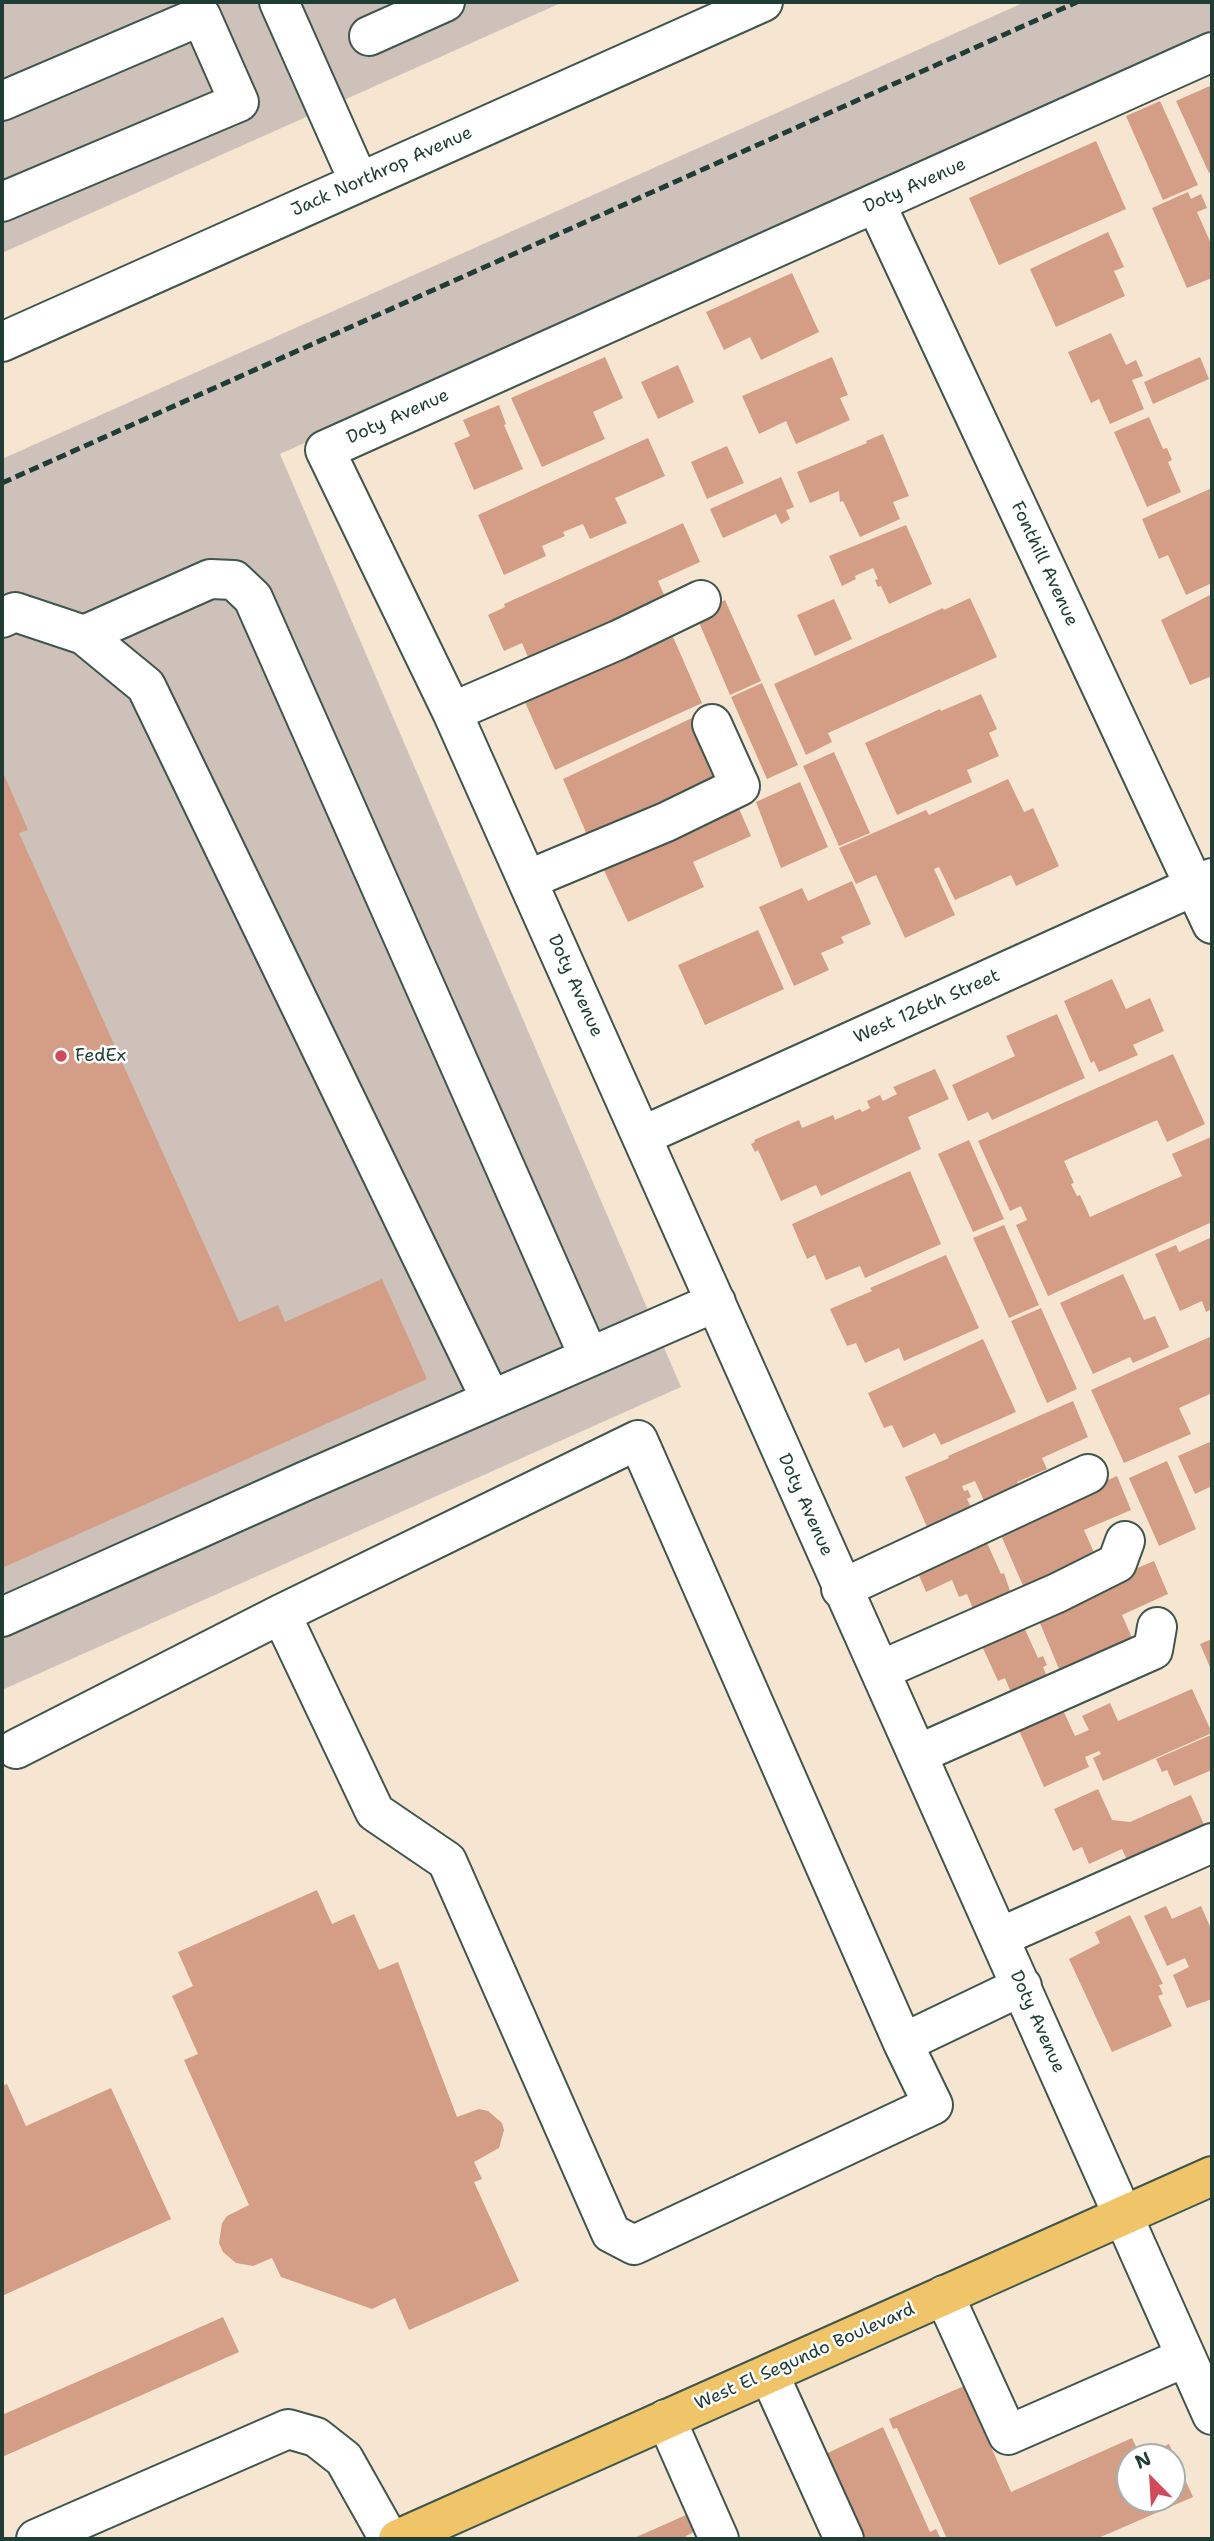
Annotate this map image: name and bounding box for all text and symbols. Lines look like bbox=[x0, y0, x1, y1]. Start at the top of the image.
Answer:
street label: Jack Northrop Avenue bbox=[288, 122, 476, 222]
street label: Doty Avenue bbox=[860, 154, 970, 218]
street label: Doty Avenue bbox=[343, 385, 453, 449]
street label: Fonthill Avenue bbox=[1006, 498, 1082, 630]
street label: Doty Avenue bbox=[543, 931, 607, 1041]
street label: West 126th Street bbox=[851, 965, 1003, 1049]
place label: FedEx bbox=[75, 1045, 126, 1067]
marker: FedEx bbox=[53, 1048, 69, 1064]
street label: Doty Avenue bbox=[773, 1450, 837, 1560]
street label: Doty Avenue bbox=[1005, 1967, 1069, 2077]
street label: West El Segundo Boulevard bbox=[692, 2299, 918, 2415]
north arrow bbox=[1116, 2443, 1186, 2513]
text: N bbox=[1131, 2446, 1155, 2475]

